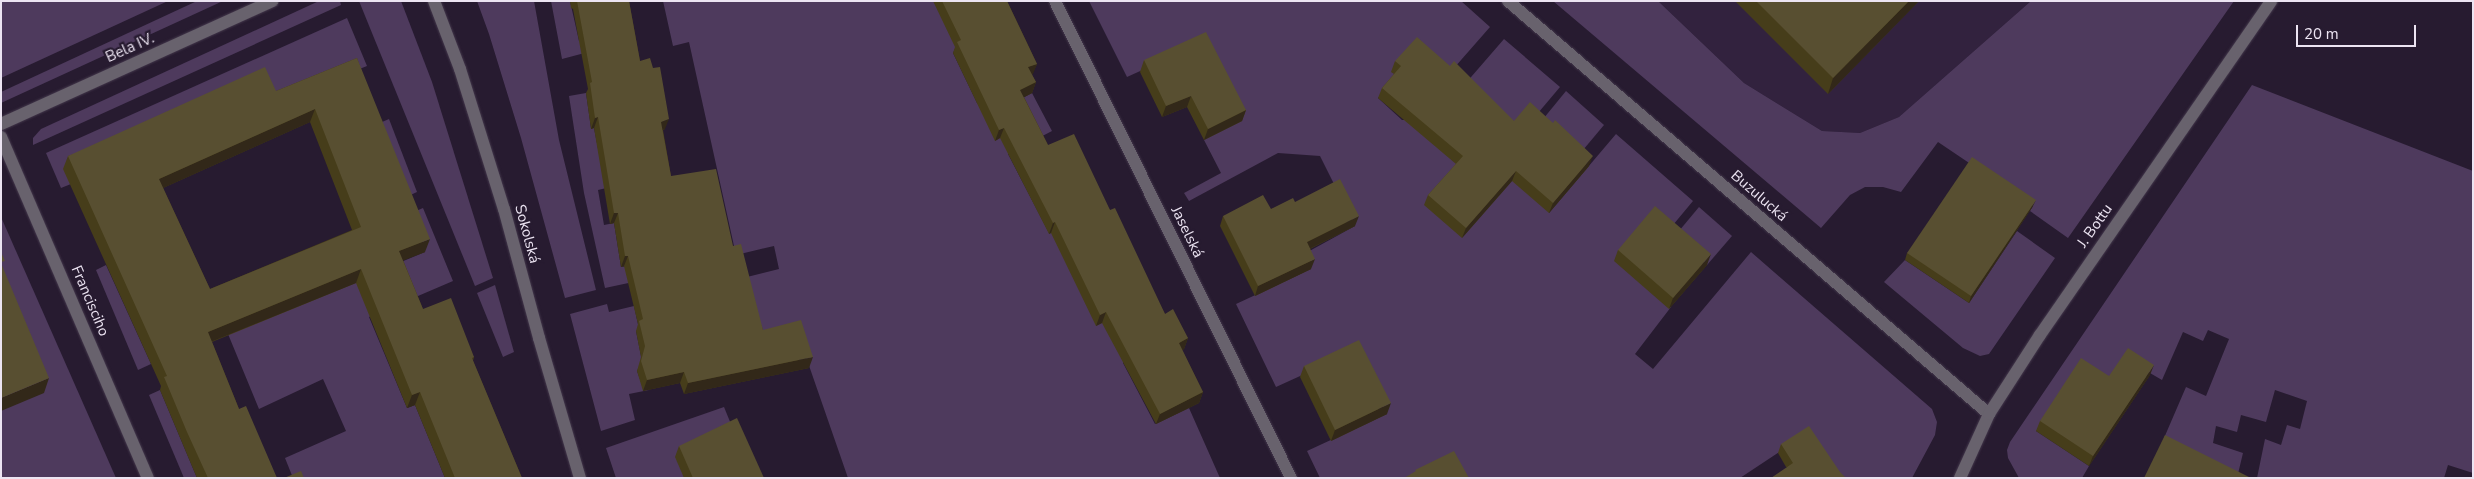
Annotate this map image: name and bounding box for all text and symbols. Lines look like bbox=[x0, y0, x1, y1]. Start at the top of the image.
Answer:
scale bar bbox=[2299, 15, 2419, 47]
text: 20 m bbox=[2304, 24, 2339, 44]
street label: Bela IV. bbox=[103, 29, 157, 67]
street label: Buzulucká bbox=[1727, 167, 1791, 225]
street label: J. Bottu bbox=[2074, 201, 2116, 251]
street label: Sokolská bbox=[511, 203, 543, 265]
street label: Jaselská bbox=[1167, 203, 1207, 261]
street label: Francisciho bbox=[67, 263, 113, 339]

